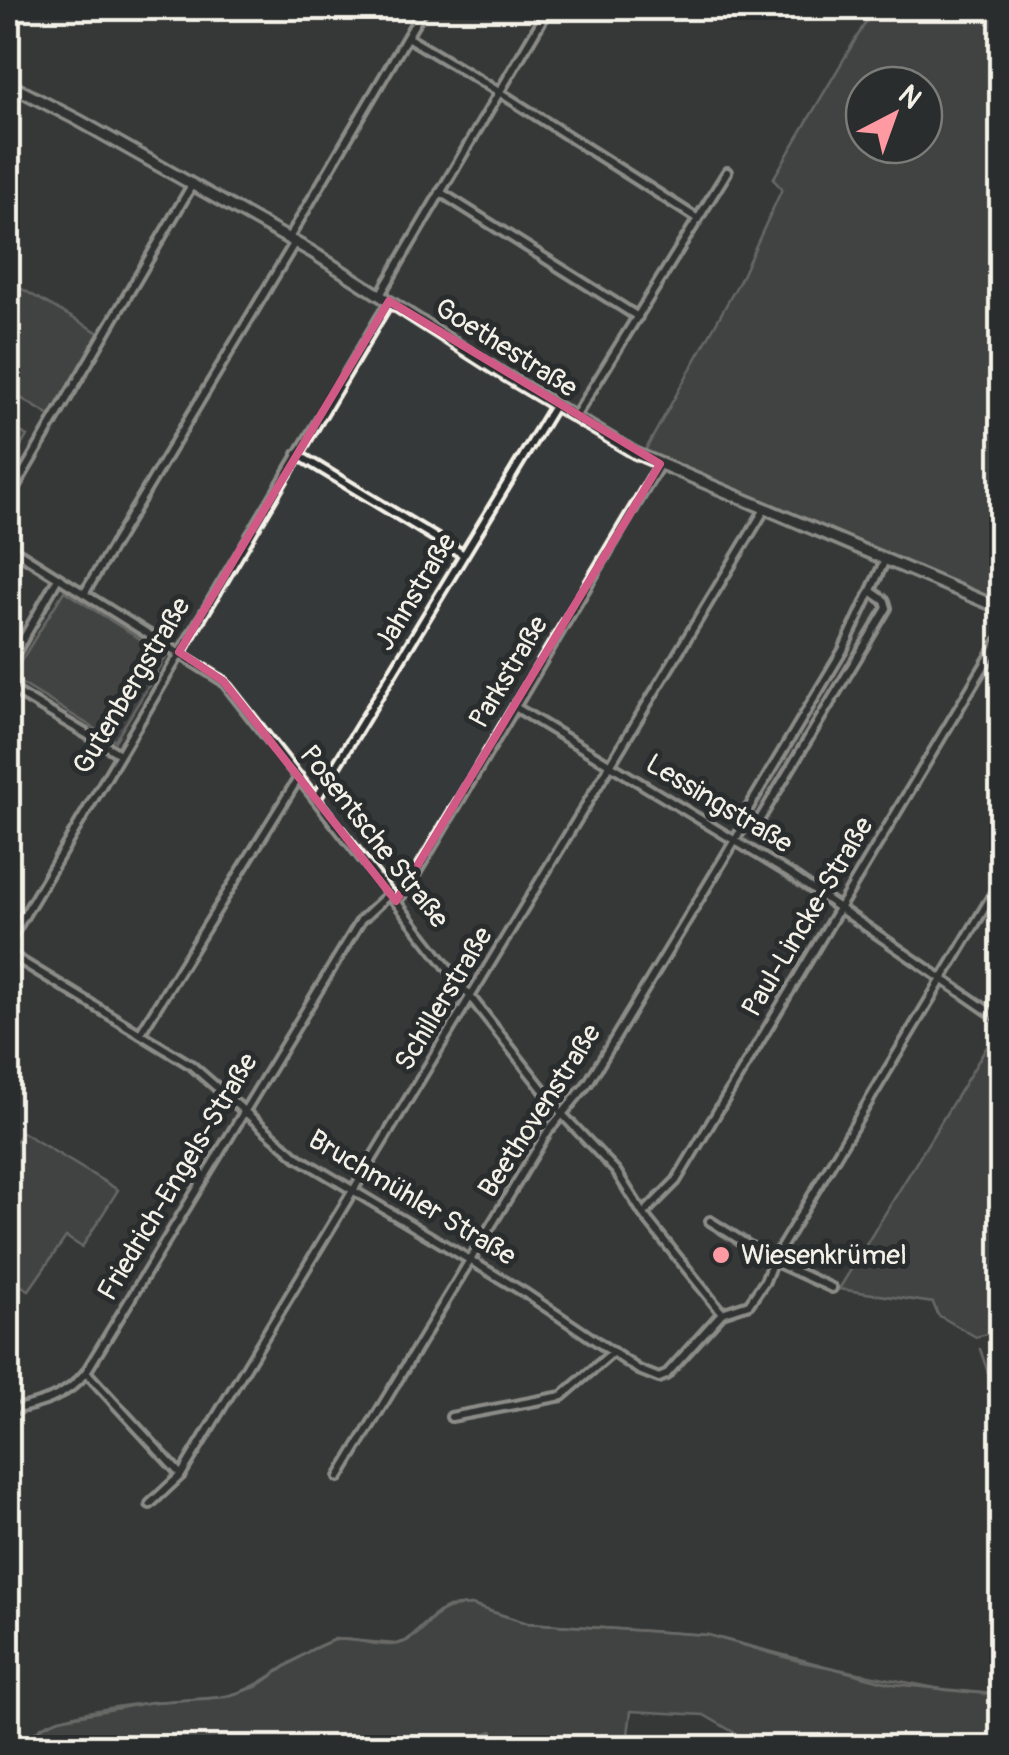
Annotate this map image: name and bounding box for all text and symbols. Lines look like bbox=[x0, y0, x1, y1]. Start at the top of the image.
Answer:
north arrow bbox=[844, 65, 944, 165]
text: N bbox=[891, 78, 928, 117]
street label: Goethestraße bbox=[428, 290, 584, 406]
street label: Jahnstraße bbox=[367, 527, 465, 657]
street label: Gutenbergstraße bbox=[65, 591, 199, 781]
street label: Parkstraße bbox=[462, 609, 556, 735]
street label: Posentsche Straße bbox=[292, 739, 456, 936]
street label: Lessingstraße bbox=[639, 746, 799, 862]
street label: Paul-Lincke-Straße bbox=[735, 810, 882, 1023]
street label: Schillerstraße bbox=[387, 920, 501, 1077]
street label: Beethovenstraße bbox=[471, 1017, 609, 1204]
street label: Friedrich-Engels-Straße bbox=[90, 1047, 266, 1307]
street label: Bruchmühler Straße bbox=[302, 1122, 522, 1274]
place label: Wiesenkrümel bbox=[741, 1238, 907, 1273]
marker: Wiesenkrümel bbox=[710, 1244, 732, 1266]

